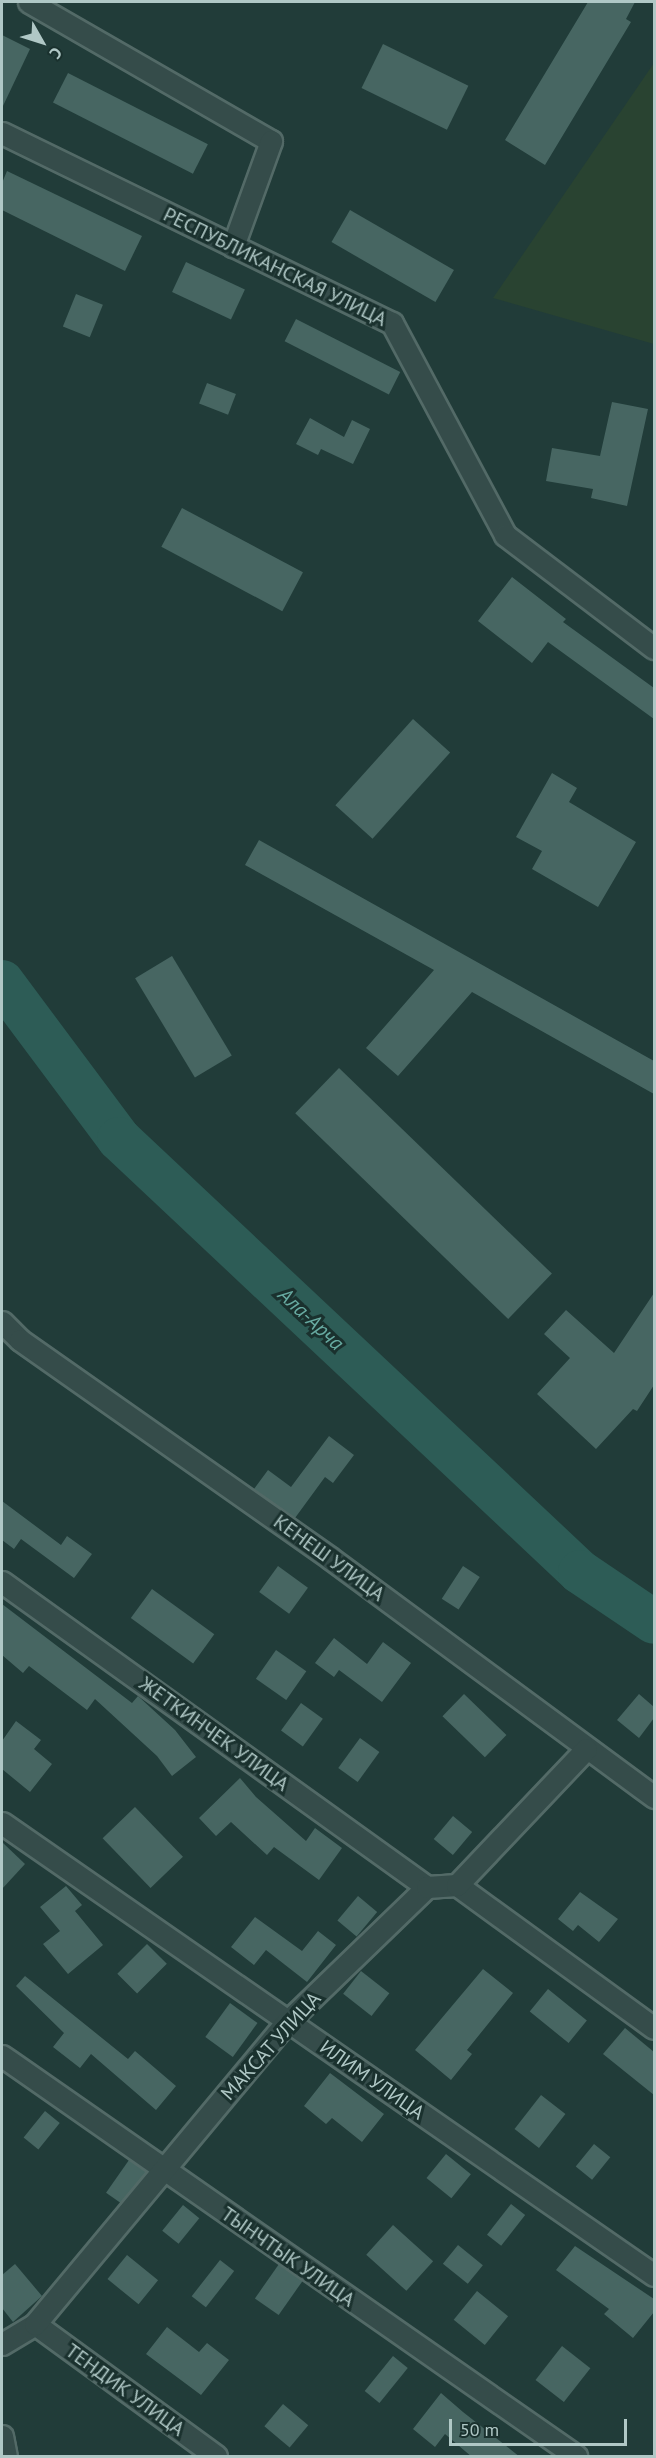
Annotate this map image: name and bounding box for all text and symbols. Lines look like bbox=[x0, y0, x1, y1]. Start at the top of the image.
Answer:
north arrow bbox=[12, 12, 72, 72]
text: С bbox=[45, 44, 67, 63]
street label: РЕСПУБЛИКАНСКАЯ УЛИЦА bbox=[159, 202, 391, 332]
water label: Ала-Арча bbox=[273, 1282, 349, 1356]
street label: КЕНЕШ УЛИЦА bbox=[269, 1510, 389, 1606]
street label: ЖЕТКИНЧЕК УЛИЦА bbox=[134, 1672, 294, 1796]
street label: МАКСАТ УЛИЦА bbox=[216, 1986, 326, 2106]
street label: ИЛИМ УЛИЦА bbox=[315, 2035, 429, 2125]
street label: ТЫНЧТЫК УЛИЦА bbox=[216, 2202, 360, 2312]
street label: ТЕНДИК УЛИЦА bbox=[61, 2339, 189, 2441]
scale bar bbox=[452, 2407, 630, 2445]
text: 50 m bbox=[460, 2418, 499, 2441]

